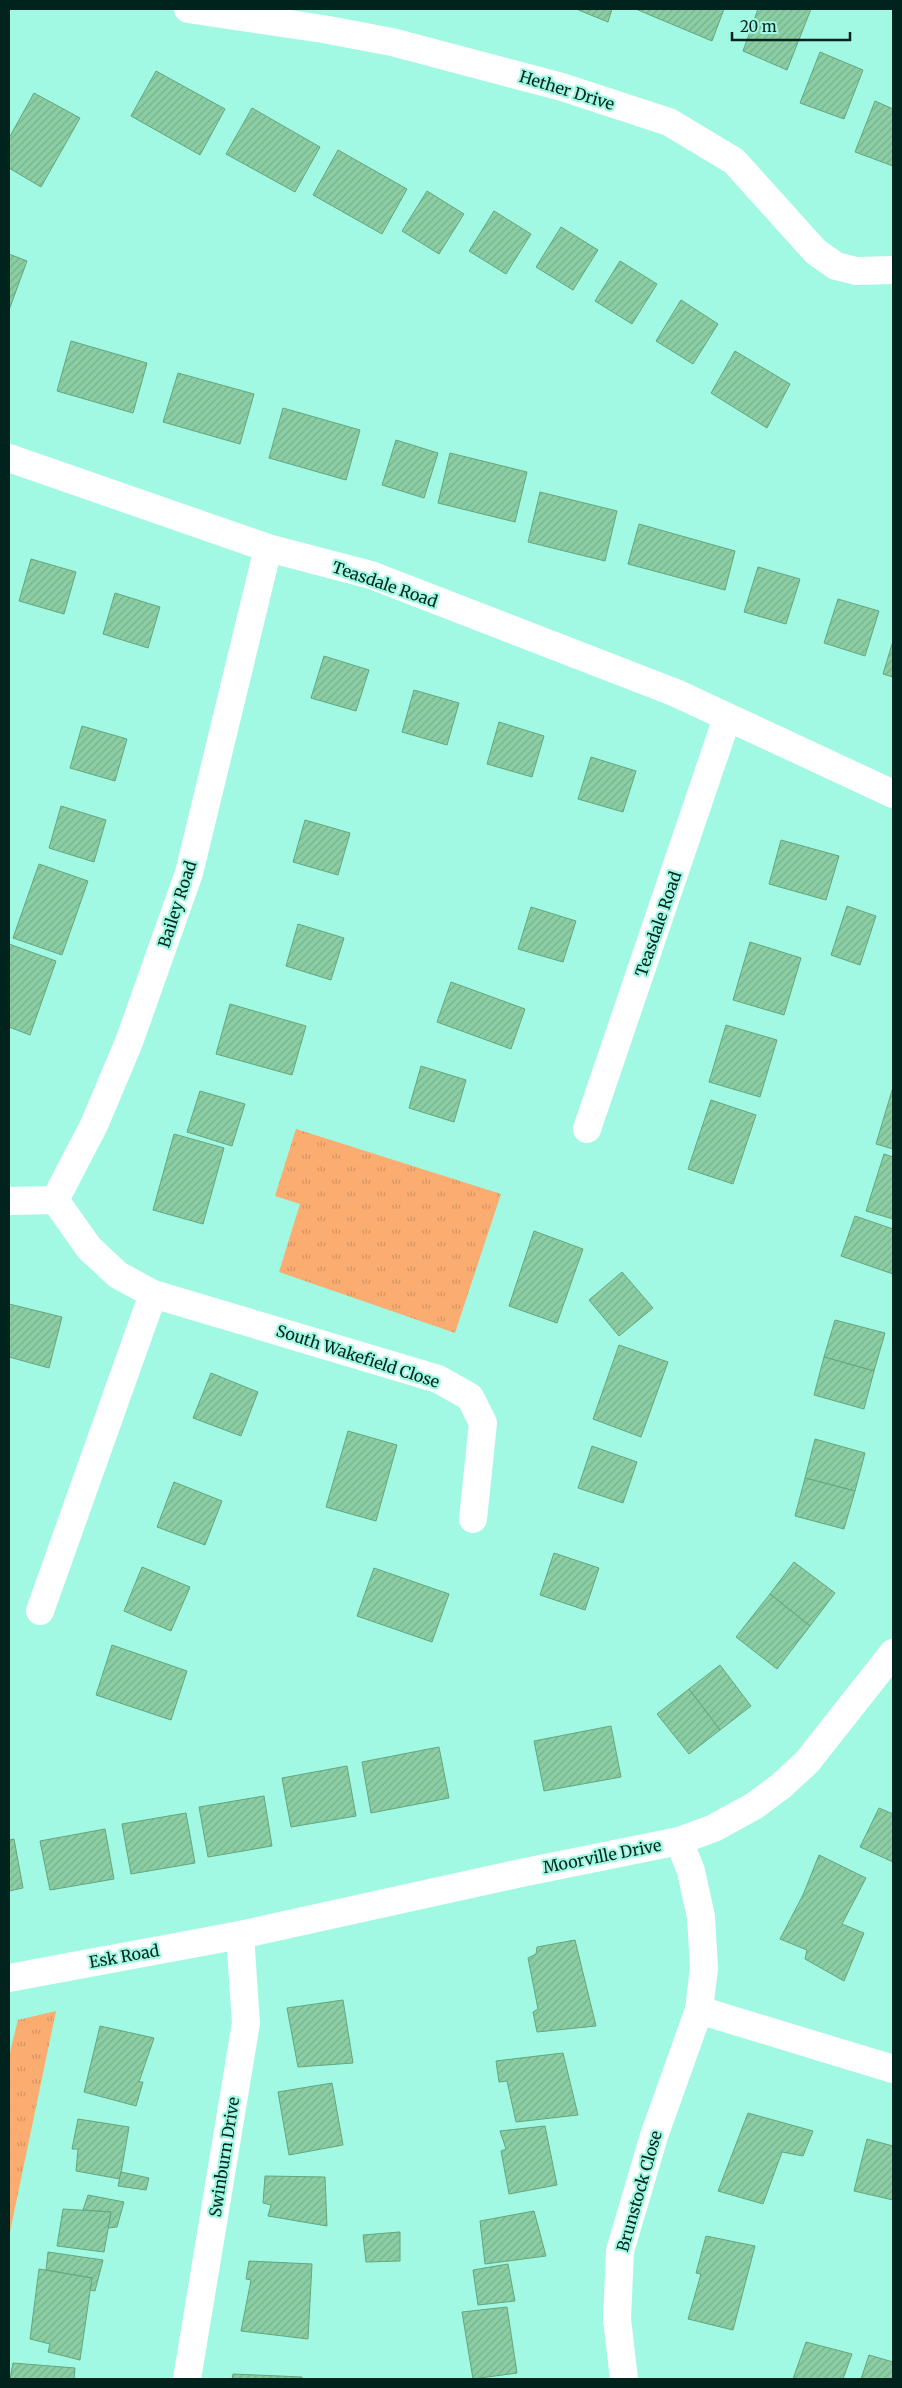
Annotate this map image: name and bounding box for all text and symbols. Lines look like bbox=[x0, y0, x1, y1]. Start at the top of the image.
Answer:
scale bar bbox=[732, 10, 850, 42]
text: 20 m bbox=[740, 17, 777, 36]
street label: Hether Drive bbox=[517, 66, 617, 114]
street label: Teasdale Road bbox=[330, 557, 441, 611]
street label: Bailey Road bbox=[154, 858, 201, 950]
street label: Teasdale Road bbox=[631, 868, 685, 979]
street label: South Wakefield Close bbox=[274, 1320, 442, 1392]
street label: Moorville Drive bbox=[541, 1835, 663, 1877]
street label: Esk Road bbox=[87, 1940, 161, 1972]
street label: Swinburn Drive bbox=[205, 2096, 243, 2218]
street label: Brunstock Close bbox=[612, 2128, 666, 2254]

